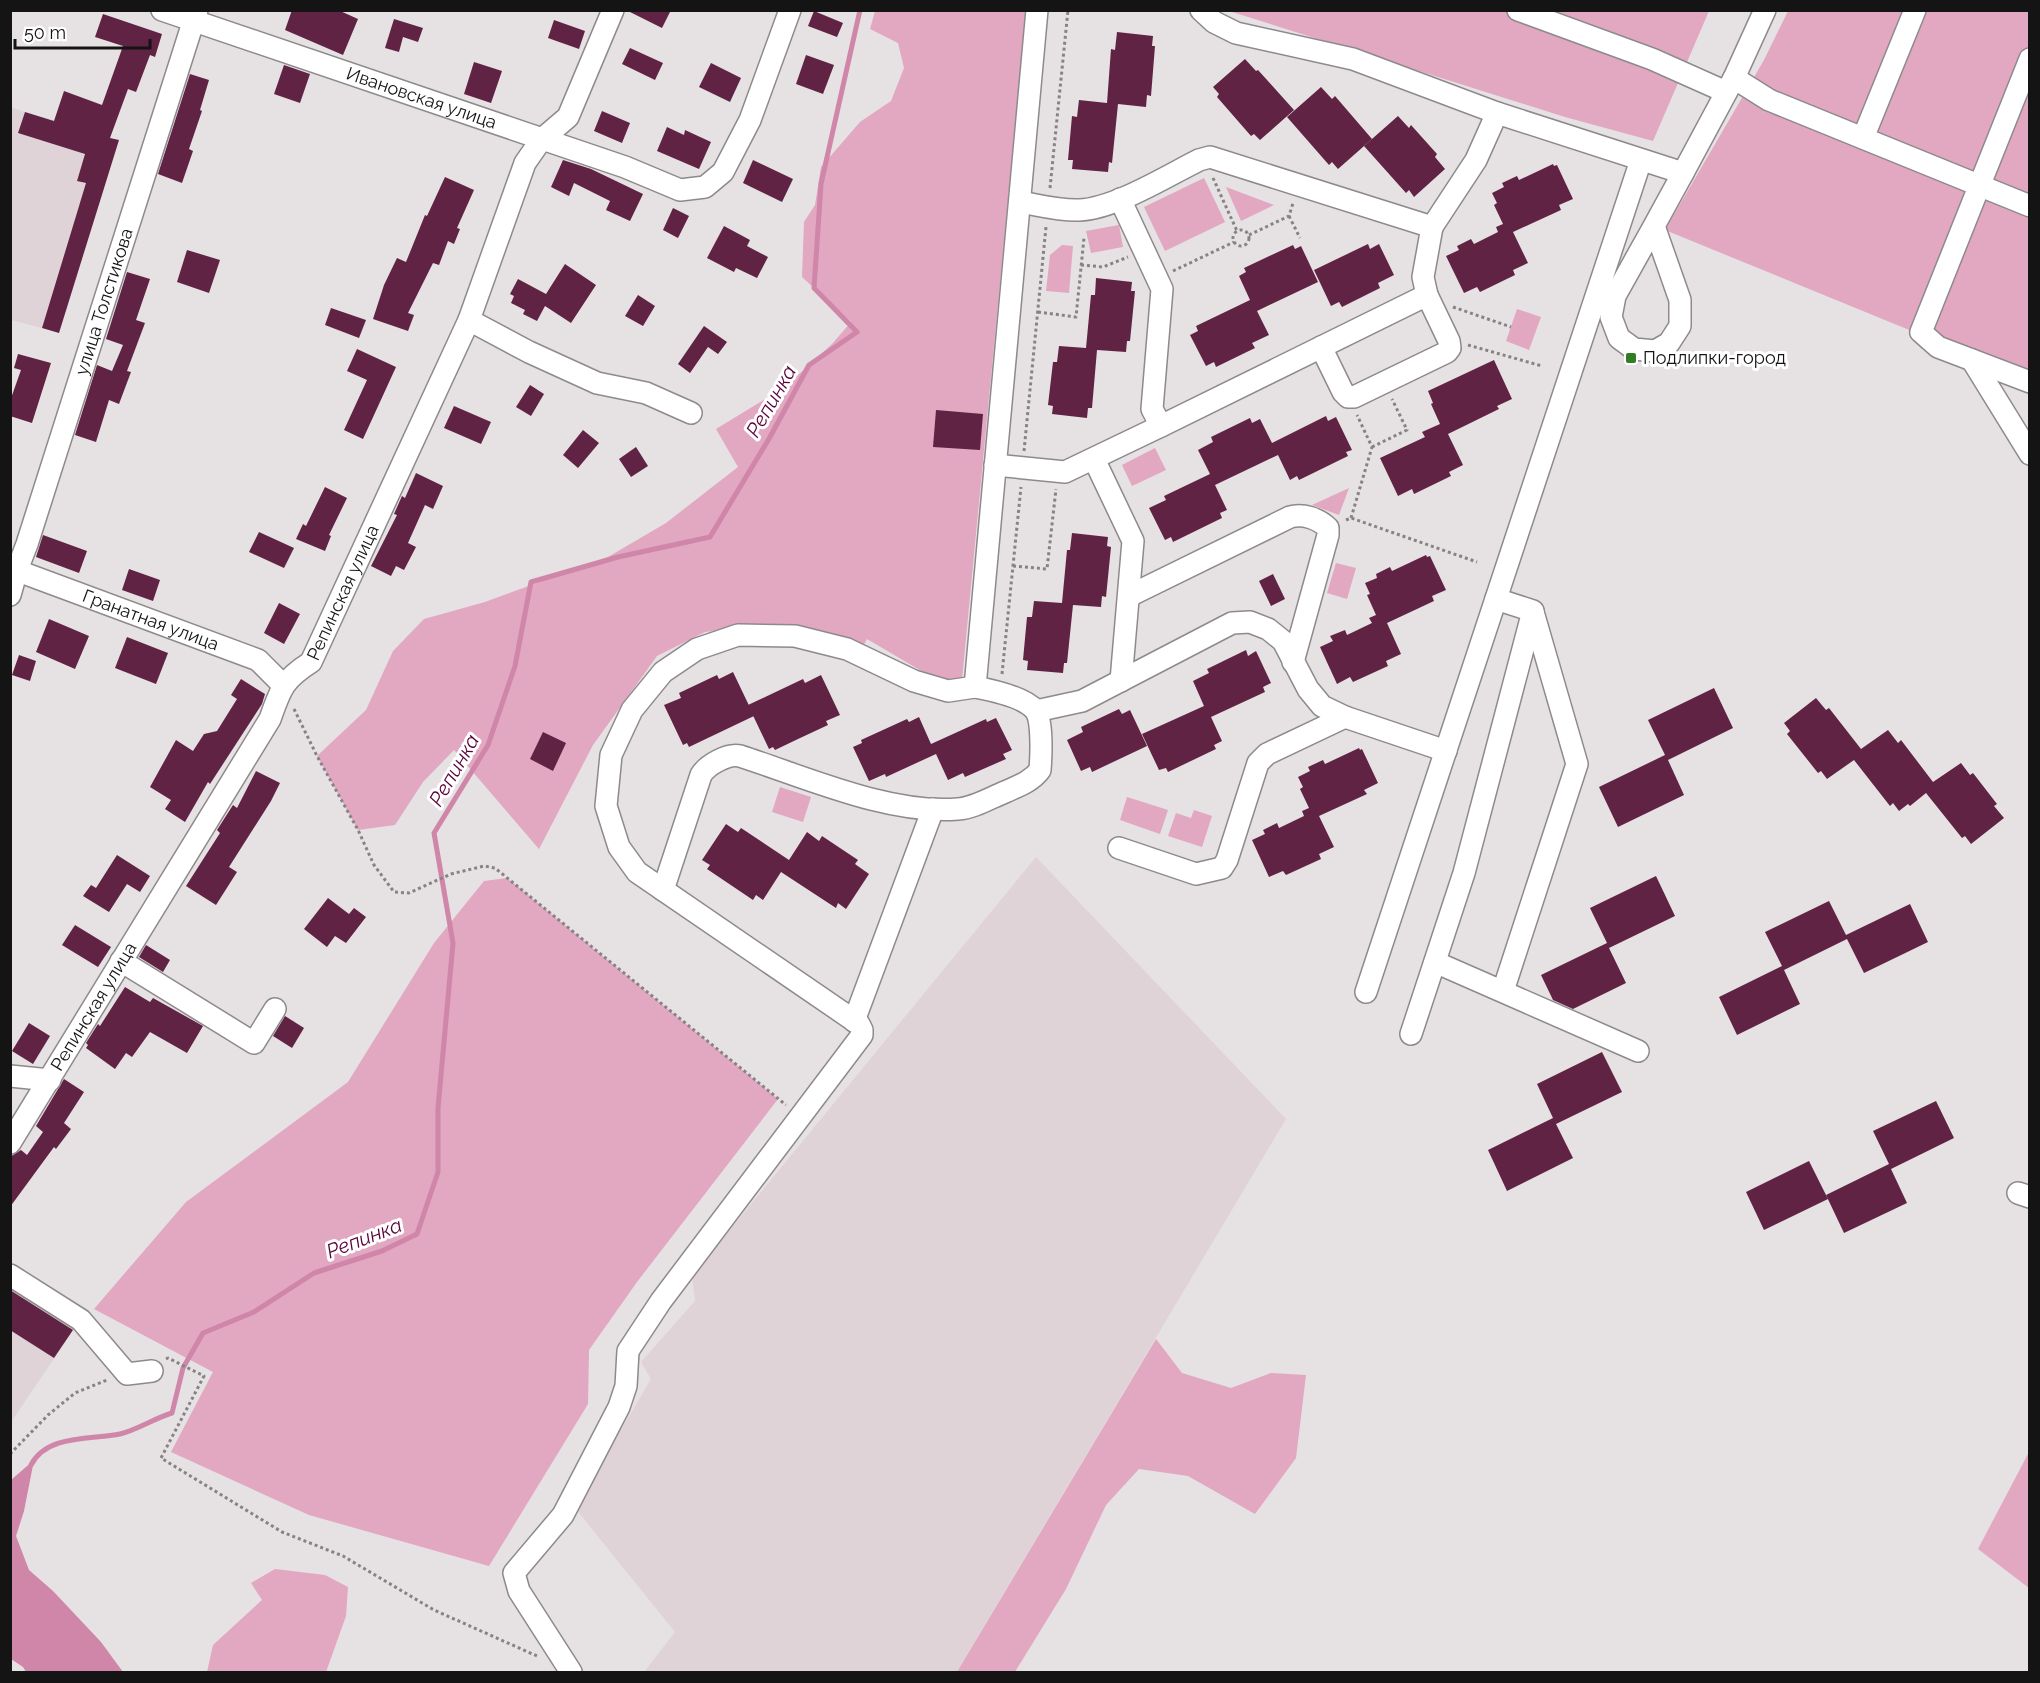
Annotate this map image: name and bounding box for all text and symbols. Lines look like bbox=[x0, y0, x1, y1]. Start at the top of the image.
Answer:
scale bar bbox=[15, 12, 150, 50]
text: 50 m bbox=[24, 22, 66, 43]
street label: Ивановская улица bbox=[344, 62, 500, 133]
street label: улица Толстикова bbox=[70, 225, 137, 378]
place label: Подлипки-город bbox=[1643, 347, 1786, 368]
marker: Подлипки-город bbox=[1624, 351, 1638, 365]
water label: Репинка bbox=[741, 361, 801, 441]
street label: Репинская улица bbox=[302, 522, 383, 664]
street label: Гранатная улица bbox=[80, 585, 222, 655]
water label: Репинка bbox=[424, 730, 484, 810]
street label: Репинская улица bbox=[46, 938, 140, 1074]
water label: Репинка bbox=[323, 1213, 405, 1263]

